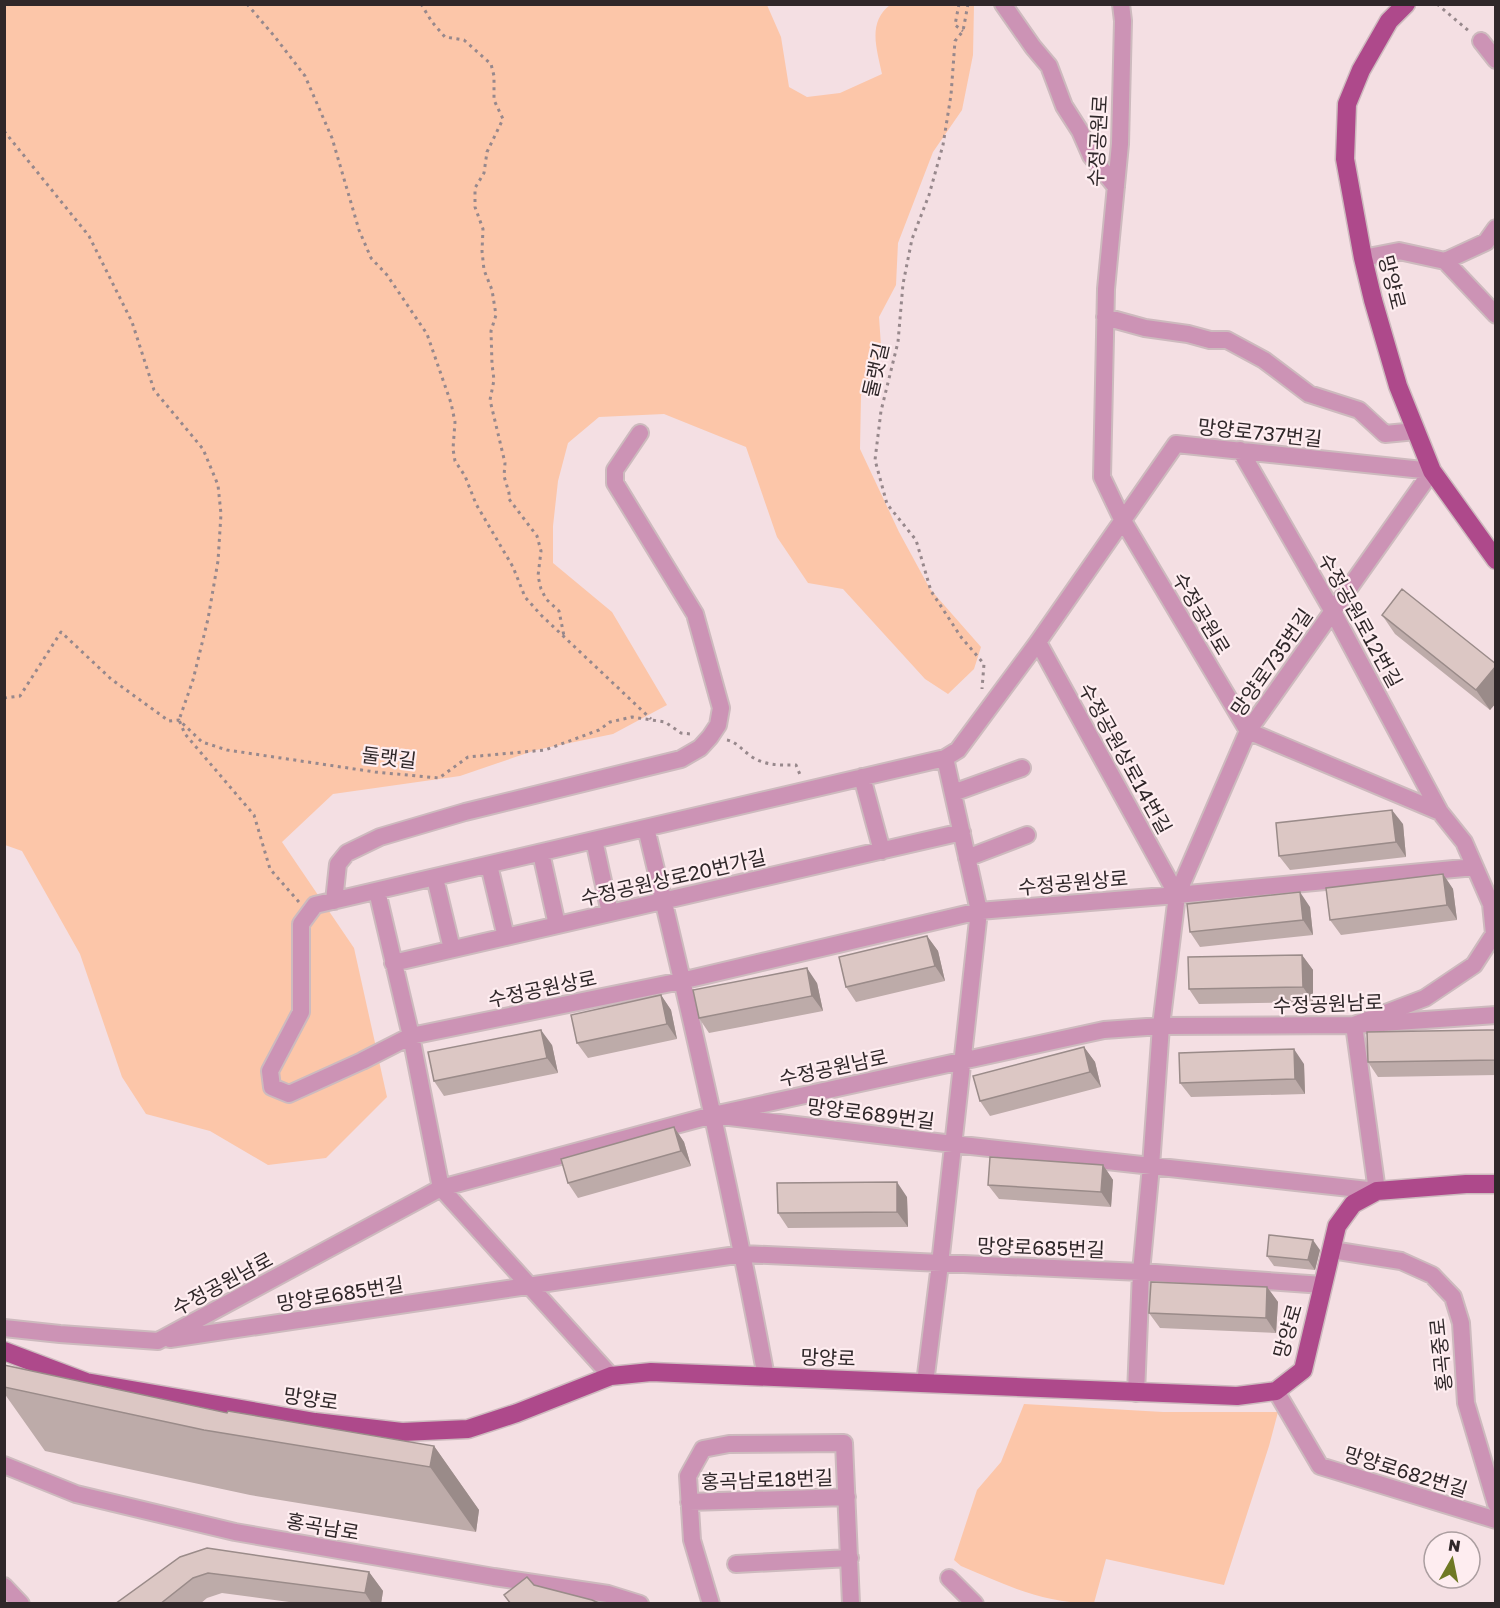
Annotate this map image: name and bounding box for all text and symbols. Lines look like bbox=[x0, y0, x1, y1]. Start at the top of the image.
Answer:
street label: 수정공원로 bbox=[1083, 94, 1111, 188]
street label: 망양로 bbox=[1375, 252, 1411, 312]
street label: 둘랫길 bbox=[857, 340, 893, 400]
street label: 망양로737번길 bbox=[1197, 414, 1323, 450]
street label: 수정공원로12번길 bbox=[1314, 549, 1408, 691]
street label: 수정공원로 bbox=[1168, 567, 1236, 659]
street label: 망양로735번길 bbox=[1225, 604, 1317, 720]
street label: 수정공원상로14번길 bbox=[1075, 678, 1177, 838]
street label: 둘랫길 bbox=[360, 742, 418, 772]
street label: 수정공원상로20번가길 bbox=[578, 844, 768, 910]
street label: 수정공원상로 bbox=[1017, 865, 1129, 899]
street label: 수정공원상로 bbox=[486, 965, 598, 1011]
street label: 수정공원남로 bbox=[1272, 989, 1384, 1017]
street label: 수정공원남로 bbox=[777, 1044, 889, 1090]
street label: 망양로689번길 bbox=[806, 1093, 936, 1133]
street label: 망양로685번길 bbox=[977, 1233, 1105, 1261]
street label: 수정공원남로 bbox=[168, 1246, 276, 1320]
street label: 망양로685번길 bbox=[275, 1271, 405, 1315]
street label: 망양로 bbox=[1268, 1301, 1306, 1361]
street label: 홍곡중로 bbox=[1424, 1317, 1456, 1393]
street label: 망양로 bbox=[800, 1344, 856, 1370]
street label: 망양로 bbox=[282, 1382, 340, 1414]
street label: 망양로682번길 bbox=[1341, 1441, 1471, 1501]
street label: 홍곡남로18번길 bbox=[700, 1465, 834, 1493]
street label: 홍곡남로 bbox=[285, 1508, 361, 1544]
north arrow bbox=[1422, 1530, 1482, 1590]
text: N bbox=[1447, 1534, 1462, 1556]

